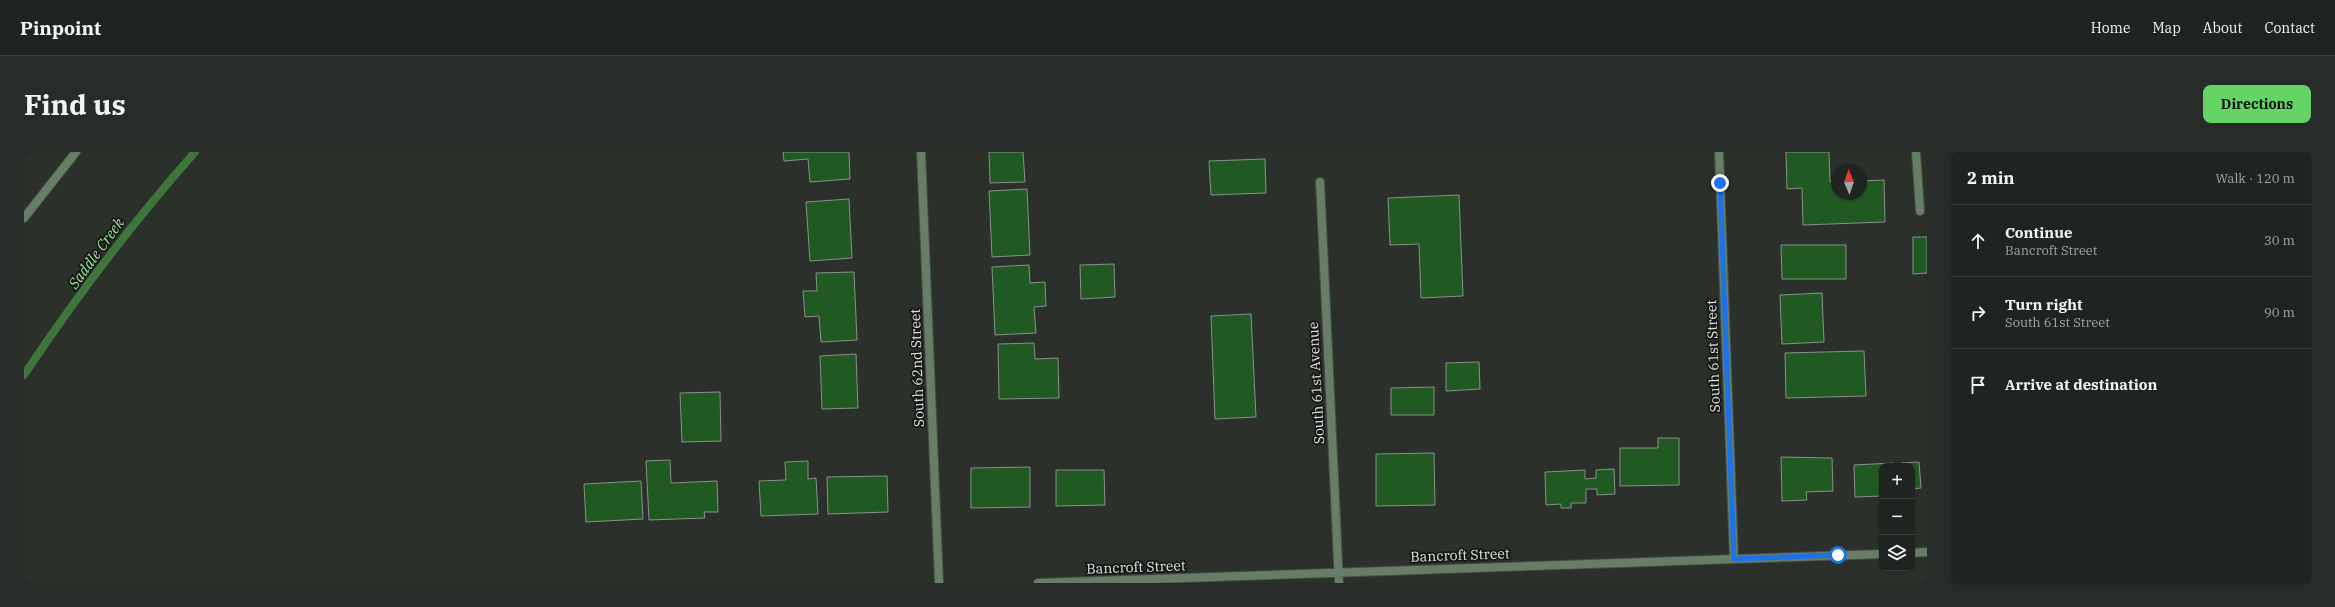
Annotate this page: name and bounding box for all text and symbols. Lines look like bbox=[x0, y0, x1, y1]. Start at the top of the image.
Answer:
text: Pinpoint bbox=[20, 16, 101, 40]
text: Home bbox=[2091, 19, 2130, 37]
text: Map bbox=[2152, 19, 2181, 37]
text: About bbox=[2203, 19, 2242, 37]
text: Contact bbox=[2264, 19, 2315, 37]
button: Directions bbox=[2203, 85, 2311, 123]
text: Find us bbox=[24, 86, 126, 123]
north arrow bbox=[1831, 164, 1867, 200]
text: 2 min bbox=[1967, 167, 2015, 189]
text: Walk · 120 m bbox=[2216, 170, 2295, 187]
route end bbox=[1711, 174, 1729, 192]
water label: Saddle Creek bbox=[63, 214, 128, 293]
text: Continue bbox=[2005, 223, 2072, 242]
icon: ahead bbox=[1967, 230, 1989, 252]
text: 30 m bbox=[2264, 232, 2295, 249]
text: Bancroft Street bbox=[2005, 242, 2097, 259]
text: Turn right bbox=[2005, 295, 2083, 314]
street label: South 61st Street bbox=[1702, 299, 1724, 413]
icon: right bbox=[1967, 302, 1989, 324]
text: 90 m bbox=[2264, 304, 2295, 321]
street label: South 62nd Street bbox=[906, 308, 928, 428]
text: South 61st Street bbox=[2005, 314, 2110, 331]
street label: South 61st Avenue bbox=[1304, 321, 1328, 445]
icon: arrive bbox=[1967, 374, 1989, 396]
text: Arrive at destination bbox=[2005, 375, 2157, 394]
map controls bbox=[1879, 463, 1915, 571]
button: + bbox=[1879, 463, 1915, 499]
button: − bbox=[1879, 499, 1915, 535]
button: layers bbox=[1879, 535, 1915, 571]
street label: Bancroft Street bbox=[1410, 544, 1510, 566]
route start bbox=[1829, 546, 1847, 564]
street label: Bancroft Street bbox=[1086, 556, 1186, 578]

